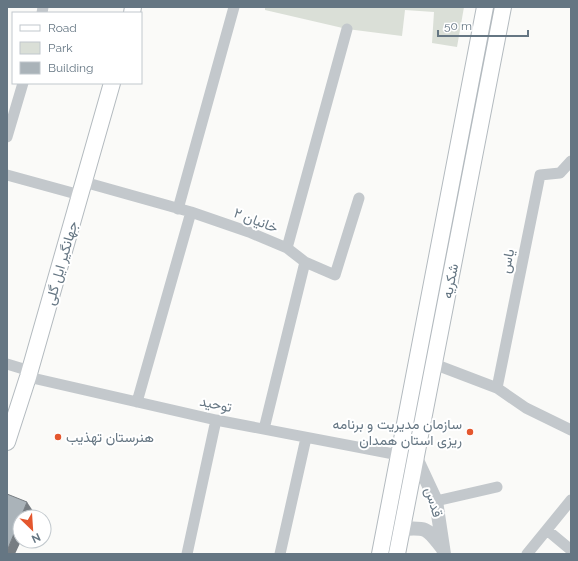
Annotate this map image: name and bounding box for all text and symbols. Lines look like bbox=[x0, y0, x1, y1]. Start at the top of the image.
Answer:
legend bbox=[12, 12, 142, 84]
scale bar bbox=[438, 12, 528, 38]
text: 50 m bbox=[444, 19, 472, 33]
text: Road bbox=[48, 21, 77, 35]
text: Park bbox=[48, 41, 73, 55]
text: Building bbox=[48, 61, 94, 75]
street label: خانیان ۲ bbox=[231, 204, 280, 237]
street label: جهانگیر ایل گلی bbox=[41, 219, 82, 307]
street label: یاس bbox=[497, 247, 518, 275]
street label: شکریه bbox=[439, 262, 462, 300]
street label: توحید bbox=[198, 393, 234, 416]
place label: سازمان مدیریت و برنامه ریزی استان همدان bbox=[333, 416, 462, 449]
marker: سازمان مدیریت و برنامه ریزی استان همدان bbox=[465, 427, 475, 437]
place label: هنرستان تهذیب bbox=[66, 429, 154, 446]
marker: هنرستان تهذیب bbox=[53, 432, 63, 442]
street label: قدس bbox=[421, 485, 446, 519]
north arrow bbox=[12, 509, 52, 549]
text: N bbox=[29, 530, 43, 545]

